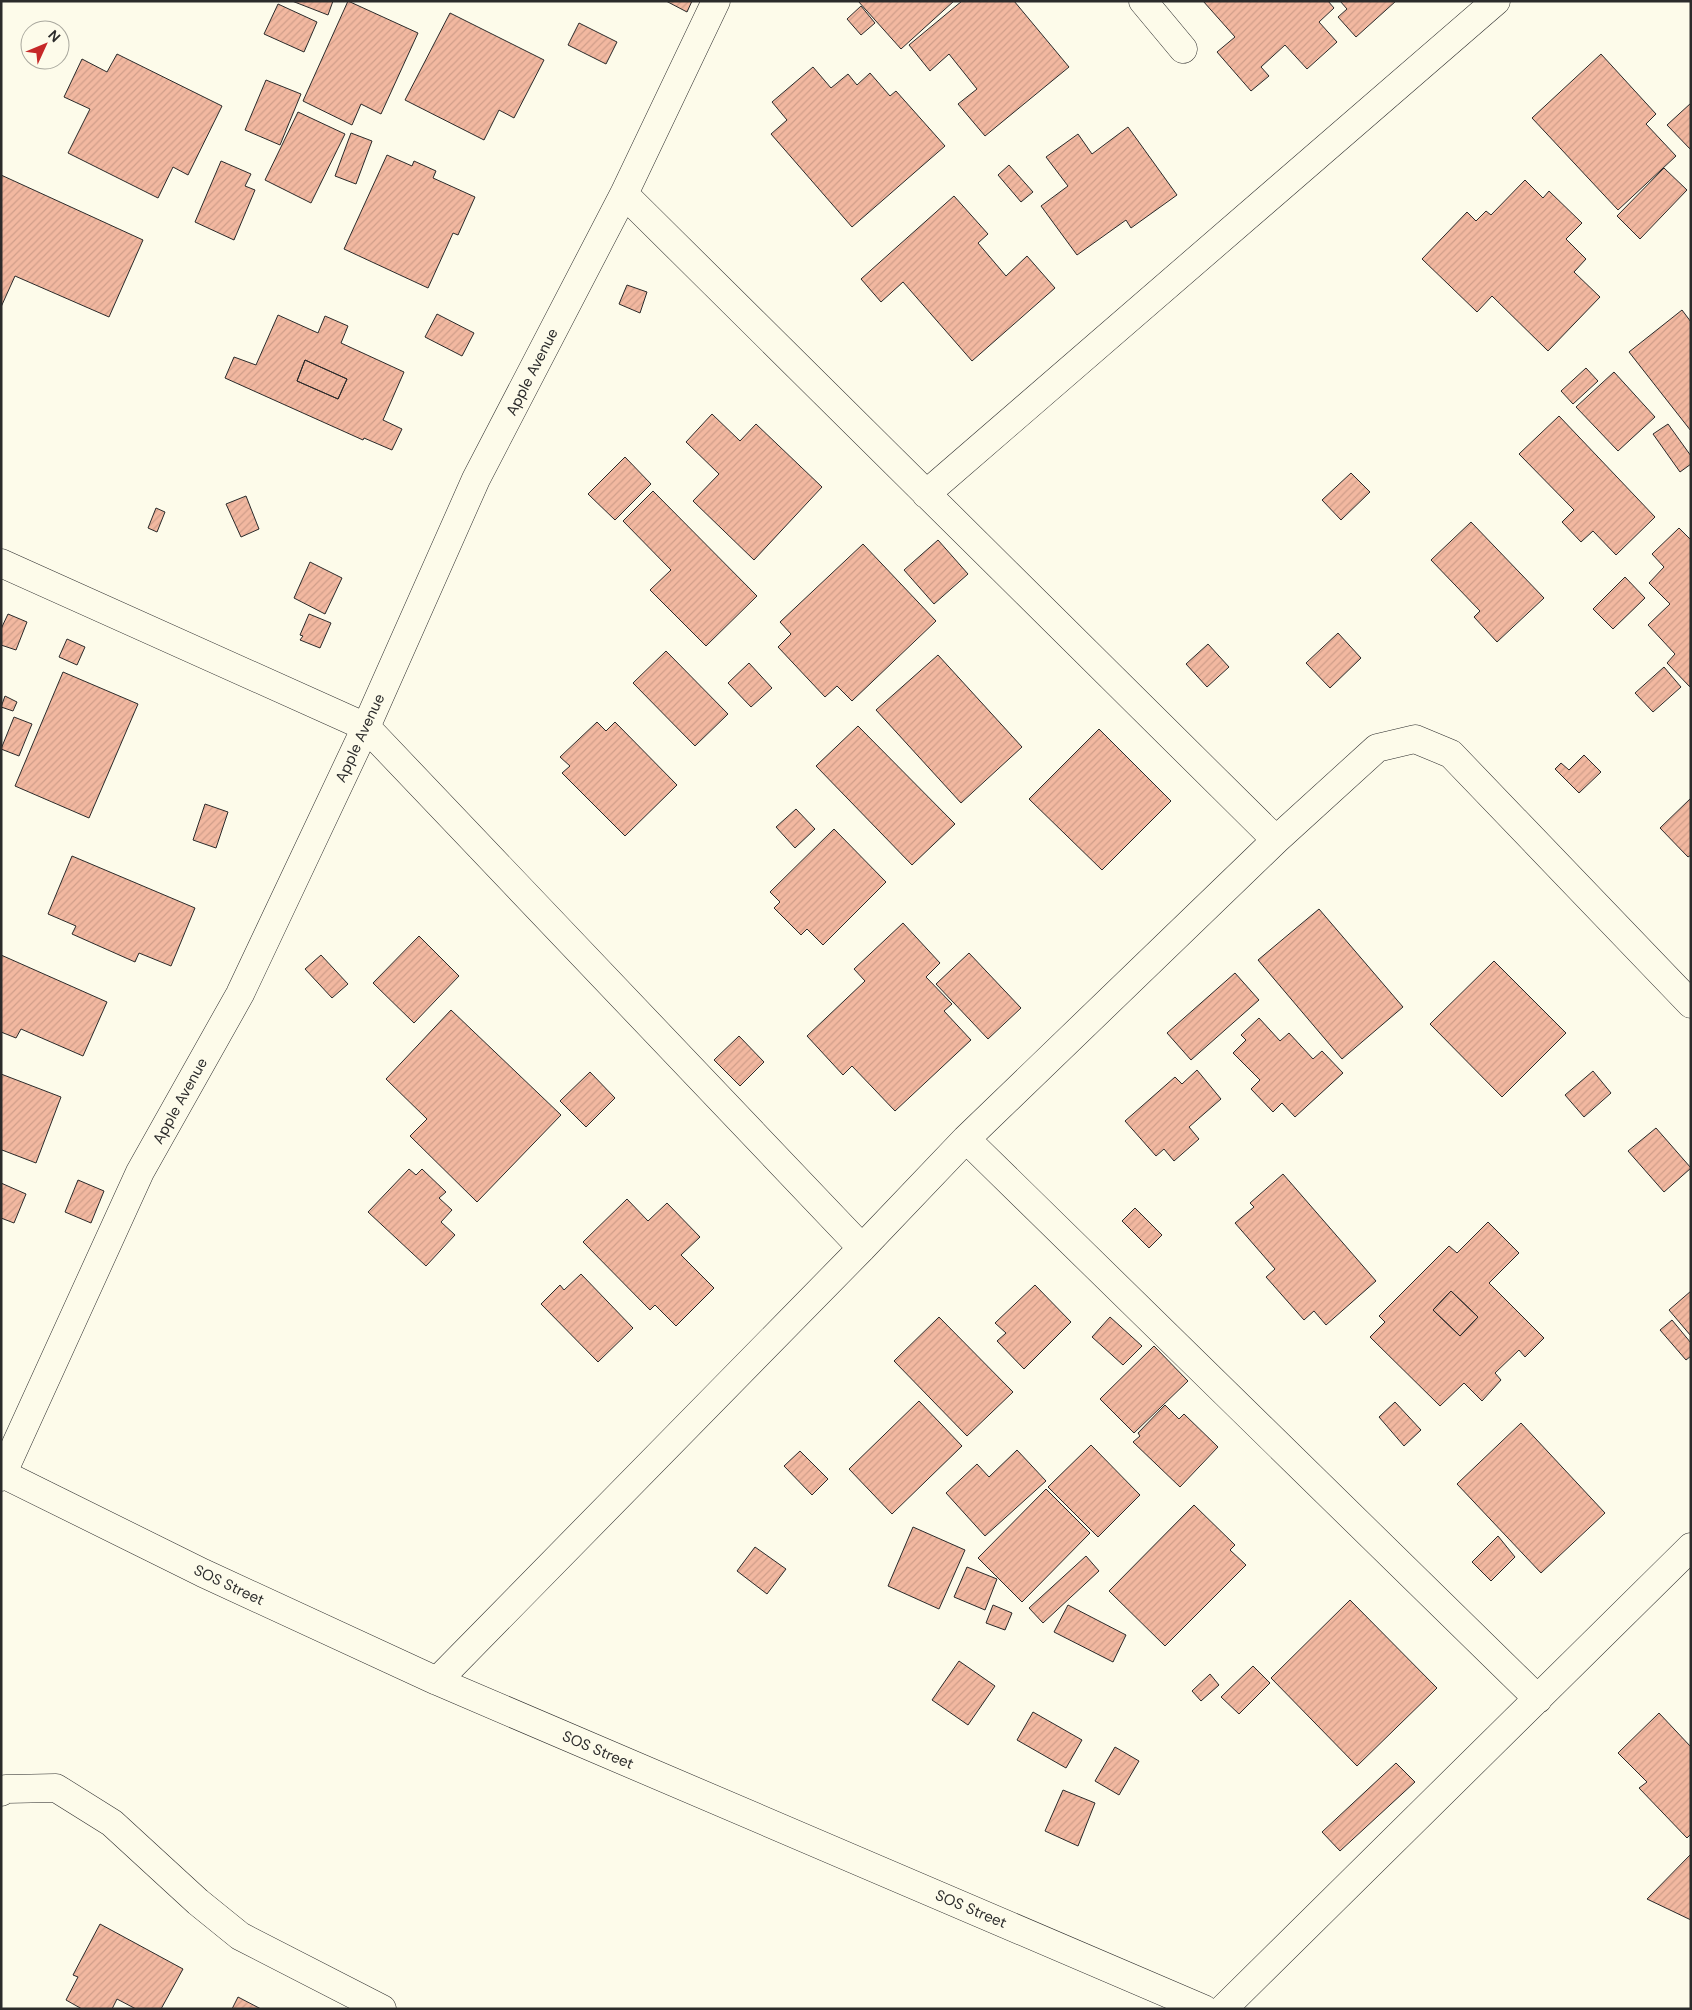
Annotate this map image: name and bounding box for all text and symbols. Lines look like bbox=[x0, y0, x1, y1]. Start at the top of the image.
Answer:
north arrow bbox=[20, 20, 70, 70]
text: N bbox=[44, 26, 64, 46]
street label: Apple Avenue bbox=[501, 325, 563, 419]
street label: Apple Avenue bbox=[331, 690, 389, 786]
street label: Apple Avenue bbox=[148, 1054, 212, 1148]
street label: SOS Street bbox=[191, 1560, 268, 1610]
street label: SOS Street bbox=[559, 1726, 637, 1774]
street label: SOS Street bbox=[932, 1885, 1010, 1933]

